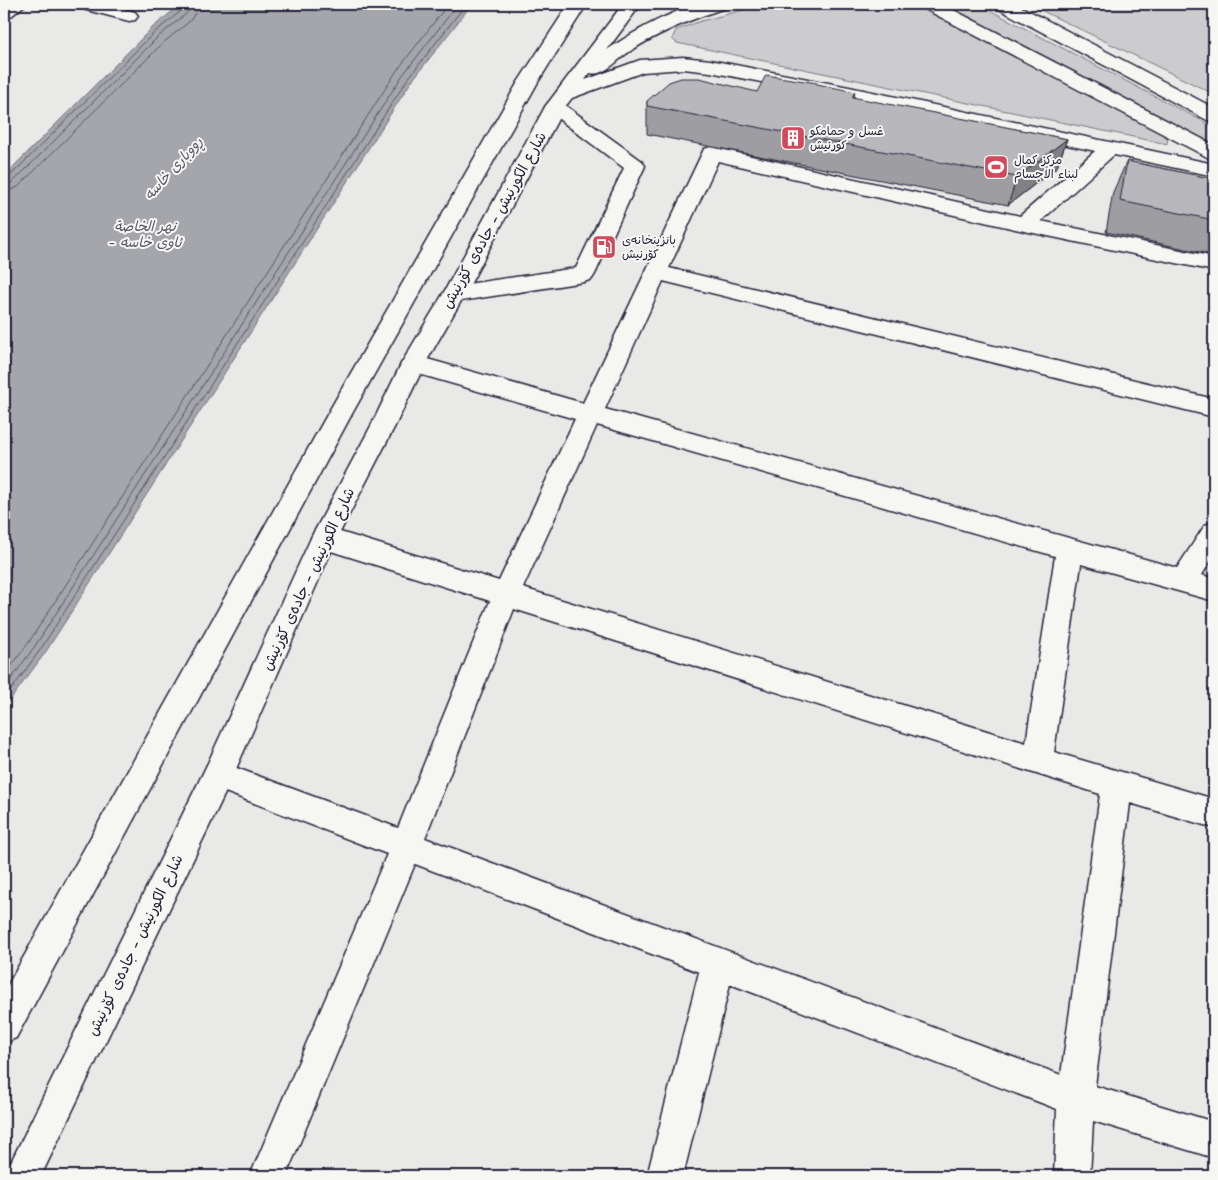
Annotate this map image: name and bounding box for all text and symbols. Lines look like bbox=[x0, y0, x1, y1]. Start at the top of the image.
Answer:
place label: غسل و حمامكو كورنيش bbox=[809, 123, 884, 153]
building icon: غسل و حمامكو كورنيش bbox=[780, 125, 806, 151]
street label: شارع الكورنيش - جادەی کۆرنیش bbox=[437, 128, 551, 312]
water label: ڕووباری خاسە bbox=[140, 132, 209, 205]
place label: مركز كمال لبناء الاجسام bbox=[1014, 152, 1078, 183]
sports icon: مركز كمال لبناء الاجسام bbox=[983, 154, 1009, 180]
water label: نهر الخاصة - ئاوی خاسە bbox=[109, 217, 183, 251]
place label: بانزینخانەی کۆرنیش bbox=[622, 232, 676, 262]
fuel station icon: بانزینخانەی کۆرنیش bbox=[591, 234, 617, 260]
street label: شارع الكورنيش - جادەی کۆرنیش bbox=[257, 484, 359, 674]
street label: شارع الكورنيش - جادەی کۆرنیش bbox=[82, 851, 188, 1039]

